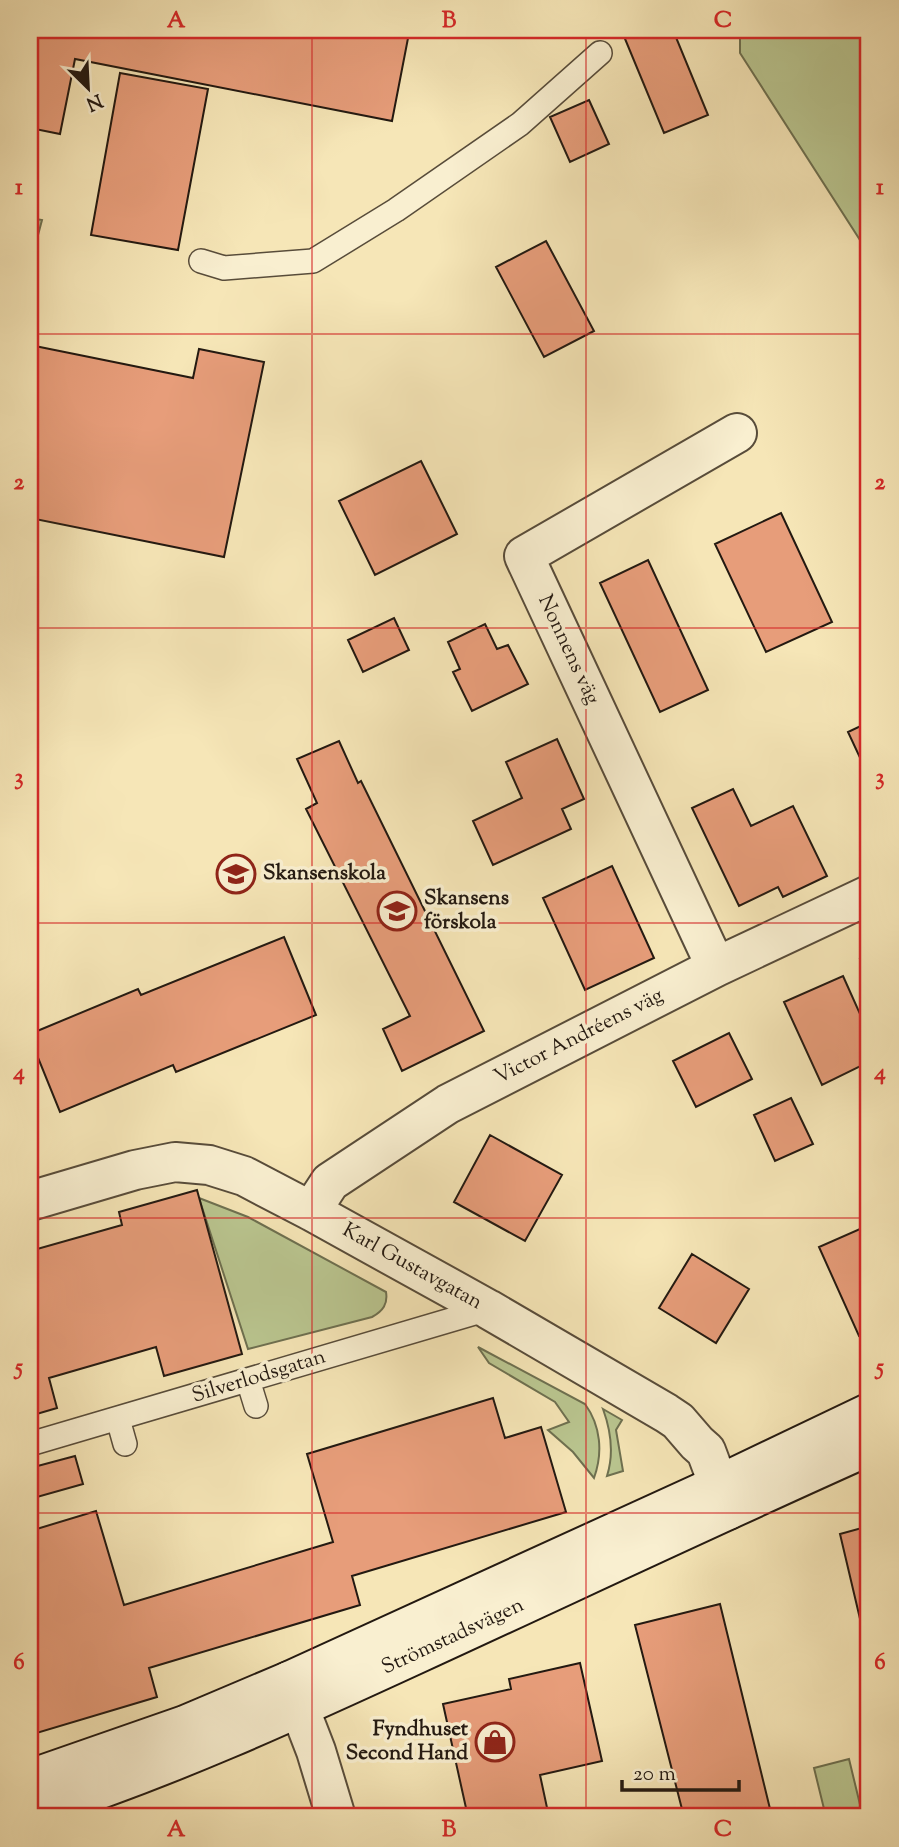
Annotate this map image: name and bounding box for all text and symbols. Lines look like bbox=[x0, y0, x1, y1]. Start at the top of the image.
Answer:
text: A bbox=[167, 5, 186, 38]
text: B bbox=[442, 5, 457, 38]
text: C bbox=[714, 5, 732, 38]
north arrow bbox=[52, 52, 122, 122]
text: N bbox=[81, 86, 106, 117]
text: 1 bbox=[15, 172, 23, 205]
text: 1 bbox=[876, 172, 884, 205]
text: 2 bbox=[14, 467, 25, 500]
text: 2 bbox=[875, 467, 886, 500]
street label: Nonnens väg bbox=[529, 590, 607, 710]
text: 3 bbox=[14, 762, 24, 795]
text: 3 bbox=[875, 762, 885, 795]
school or university icon: Skansenskola bbox=[215, 853, 257, 895]
place label: Skansenskola bbox=[263, 859, 386, 889]
place label: Skansens förskola bbox=[424, 884, 509, 938]
school or university icon: Skansens förskola bbox=[376, 890, 418, 932]
street label: Victor Andréens väg bbox=[489, 981, 669, 1093]
text: 4 bbox=[12, 1057, 25, 1090]
text: 4 bbox=[873, 1057, 886, 1090]
street label: Karl Gustavgatan bbox=[336, 1216, 488, 1318]
street label: Silverlodsgatan bbox=[188, 1342, 330, 1412]
text: 5 bbox=[13, 1352, 23, 1385]
text: 5 bbox=[874, 1352, 884, 1385]
street label: Strömstadsvägen bbox=[377, 1591, 529, 1683]
text: 6 bbox=[13, 1647, 25, 1680]
text: 6 bbox=[874, 1647, 886, 1680]
place label: Fyndhuset Second Hand bbox=[346, 1715, 469, 1769]
shop icon: Fyndhuset Second Hand bbox=[474, 1721, 516, 1763]
scale bar bbox=[622, 1749, 740, 1793]
text: 20 m bbox=[633, 1760, 676, 1790]
text: A bbox=[167, 1814, 186, 1847]
text: B bbox=[442, 1814, 457, 1847]
text: C bbox=[714, 1814, 732, 1847]

